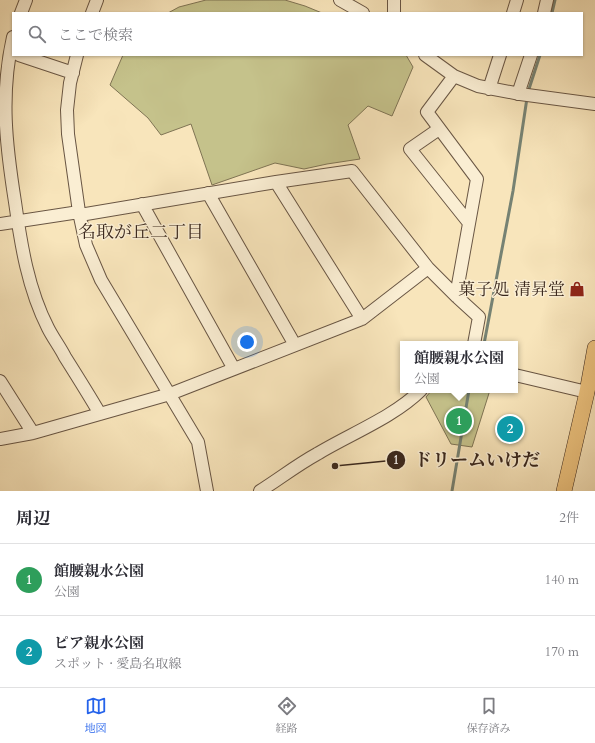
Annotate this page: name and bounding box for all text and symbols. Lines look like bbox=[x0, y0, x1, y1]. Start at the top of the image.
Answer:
search box bbox=[12, 12, 583, 56]
icon: search bbox=[26, 23, 48, 45]
text: ここで検索 bbox=[58, 25, 133, 45]
district label: 名取が丘二丁目 bbox=[78, 220, 204, 245]
place label: 菓子処 清昇堂 bbox=[458, 278, 565, 301]
shop icon: 菓子処 清昇堂 bbox=[568, 280, 586, 298]
your location bbox=[237, 332, 257, 352]
popup bbox=[400, 341, 518, 393]
text: 館腰親水公園 bbox=[414, 348, 504, 368]
text: 公園 bbox=[414, 370, 440, 388]
pin: 1 bbox=[446, 406, 472, 436]
pin: 2 bbox=[497, 414, 523, 444]
callout: ドリームいけだ bbox=[386, 445, 548, 475]
text: ドリームいけだ bbox=[414, 448, 540, 473]
text: 1 bbox=[393, 452, 399, 468]
text: 周辺 bbox=[16, 507, 50, 530]
text: 2件 bbox=[559, 509, 579, 527]
text: 館腰親水公園 bbox=[54, 561, 144, 581]
text: 1 bbox=[26, 571, 32, 589]
text: 140 m bbox=[545, 571, 579, 589]
text: 公園 bbox=[54, 583, 80, 601]
text: ピア親水公園 bbox=[54, 633, 144, 653]
text: 2 bbox=[26, 643, 32, 661]
text: 170 m bbox=[545, 643, 579, 661]
text: スポット · 愛島名取線 bbox=[54, 655, 181, 673]
tab: 地図 bbox=[85, 695, 107, 736]
tab: 経路 bbox=[276, 695, 298, 736]
tab: 保存済み bbox=[467, 695, 511, 736]

